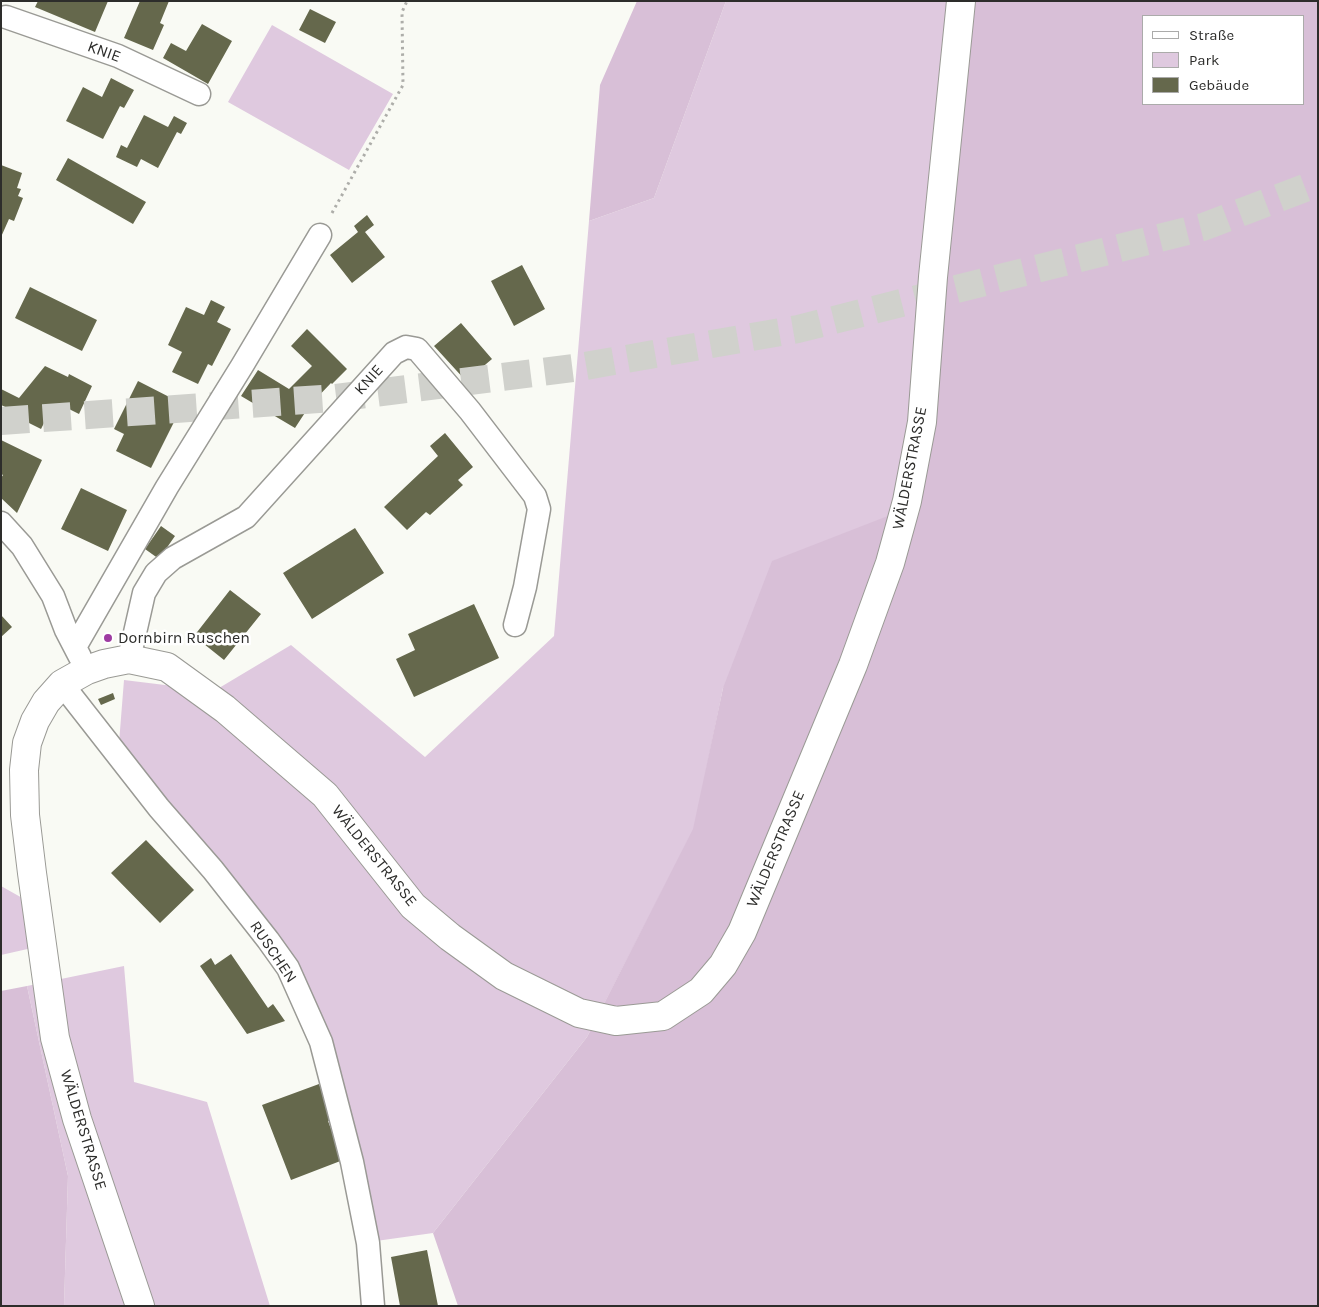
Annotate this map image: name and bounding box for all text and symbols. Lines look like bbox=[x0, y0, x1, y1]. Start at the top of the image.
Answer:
legend bbox=[1142, 15, 1304, 105]
text: Straße bbox=[1189, 26, 1234, 44]
street label: KNIE bbox=[85, 37, 123, 67]
text: Park bbox=[1189, 51, 1219, 69]
text: Gebäude bbox=[1189, 76, 1249, 94]
street label: KNIE bbox=[350, 361, 388, 399]
street label: WÄLDERSTRASSE bbox=[889, 405, 931, 531]
place label: Dornbirn Ruschen bbox=[118, 628, 250, 648]
marker: Dornbirn Ruschen bbox=[102, 632, 114, 644]
street label: WÄLDERSTRASSE bbox=[743, 788, 809, 910]
street label: WÄLDERSTRASSE bbox=[327, 801, 421, 911]
street label: RUSCHEN bbox=[245, 917, 301, 987]
street label: WÄLDERSTRASSE bbox=[56, 1068, 110, 1192]

